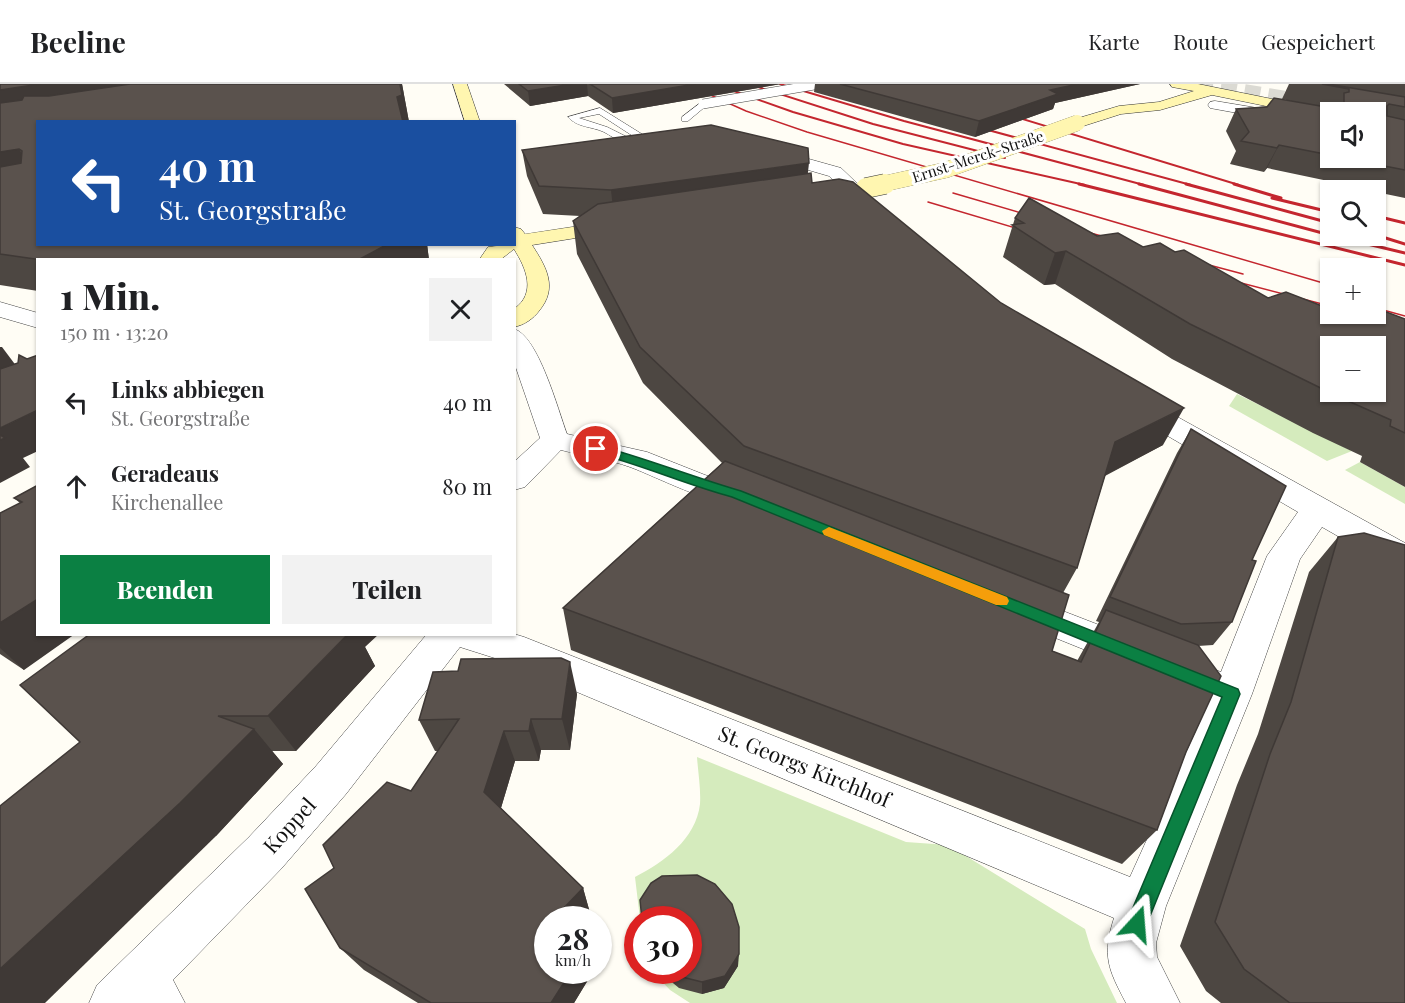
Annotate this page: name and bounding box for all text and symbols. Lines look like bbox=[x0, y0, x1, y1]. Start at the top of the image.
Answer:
text: Beeline bbox=[30, 23, 126, 60]
text: Karte bbox=[1088, 27, 1140, 55]
text: Route bbox=[1173, 27, 1228, 55]
text: Gespeichert bbox=[1261, 27, 1375, 55]
map controls bbox=[1320, 102, 1386, 402]
button: sound bbox=[1320, 102, 1386, 168]
street label: Ernst-Merck-Straße bbox=[909, 125, 1046, 187]
text: 40 m bbox=[159, 137, 256, 193]
icon: left bbox=[60, 144, 138, 222]
button: search bbox=[1320, 180, 1386, 246]
text: St. Georgstraße bbox=[159, 191, 347, 227]
button: + bbox=[1320, 258, 1386, 324]
text: 1 Min. bbox=[60, 271, 160, 319]
button: close bbox=[429, 278, 492, 341]
text: 150 m · 13:20 bbox=[60, 318, 168, 345]
button: − bbox=[1320, 336, 1386, 402]
text: Links abbiegen bbox=[111, 374, 265, 404]
icon: left bbox=[60, 386, 93, 419]
text: 40 m bbox=[443, 387, 492, 417]
text: St. Georgstraße bbox=[111, 404, 250, 431]
pin bbox=[570, 423, 621, 474]
icon: arrive bbox=[579, 432, 612, 465]
text: Geradeaus bbox=[111, 458, 219, 488]
icon: ahead bbox=[60, 470, 93, 503]
text: 80 m bbox=[442, 471, 492, 501]
text: Kirchenallee bbox=[111, 488, 223, 515]
button: Beenden bbox=[60, 555, 270, 624]
button: Teilen bbox=[282, 555, 492, 624]
street label: St. Georgs Kirchhof bbox=[715, 718, 897, 813]
street label: Koppel bbox=[256, 791, 321, 859]
position arrow bbox=[1105, 892, 1169, 956]
speed limit sign: 30 bbox=[624, 906, 702, 984]
text: 28 bbox=[557, 918, 589, 958]
text: km/h bbox=[555, 950, 591, 970]

